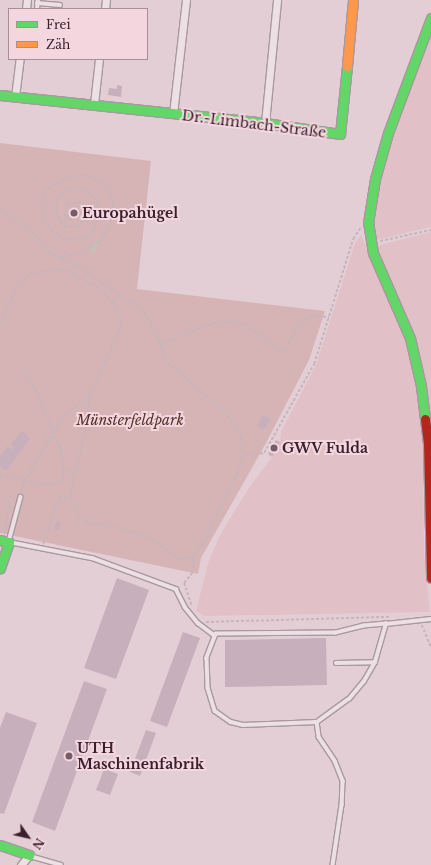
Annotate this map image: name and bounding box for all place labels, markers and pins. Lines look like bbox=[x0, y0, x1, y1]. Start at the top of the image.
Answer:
place label: Europahügel bbox=[82, 205, 178, 221]
marker: Europahügel bbox=[69, 208, 79, 218]
place label: GWV Fulda bbox=[282, 440, 369, 456]
marker: GWV Fulda bbox=[269, 443, 279, 453]
place label: UTH Maschinenfabrik bbox=[77, 740, 204, 772]
marker: UTH Maschinenfabrik bbox=[64, 751, 74, 761]

